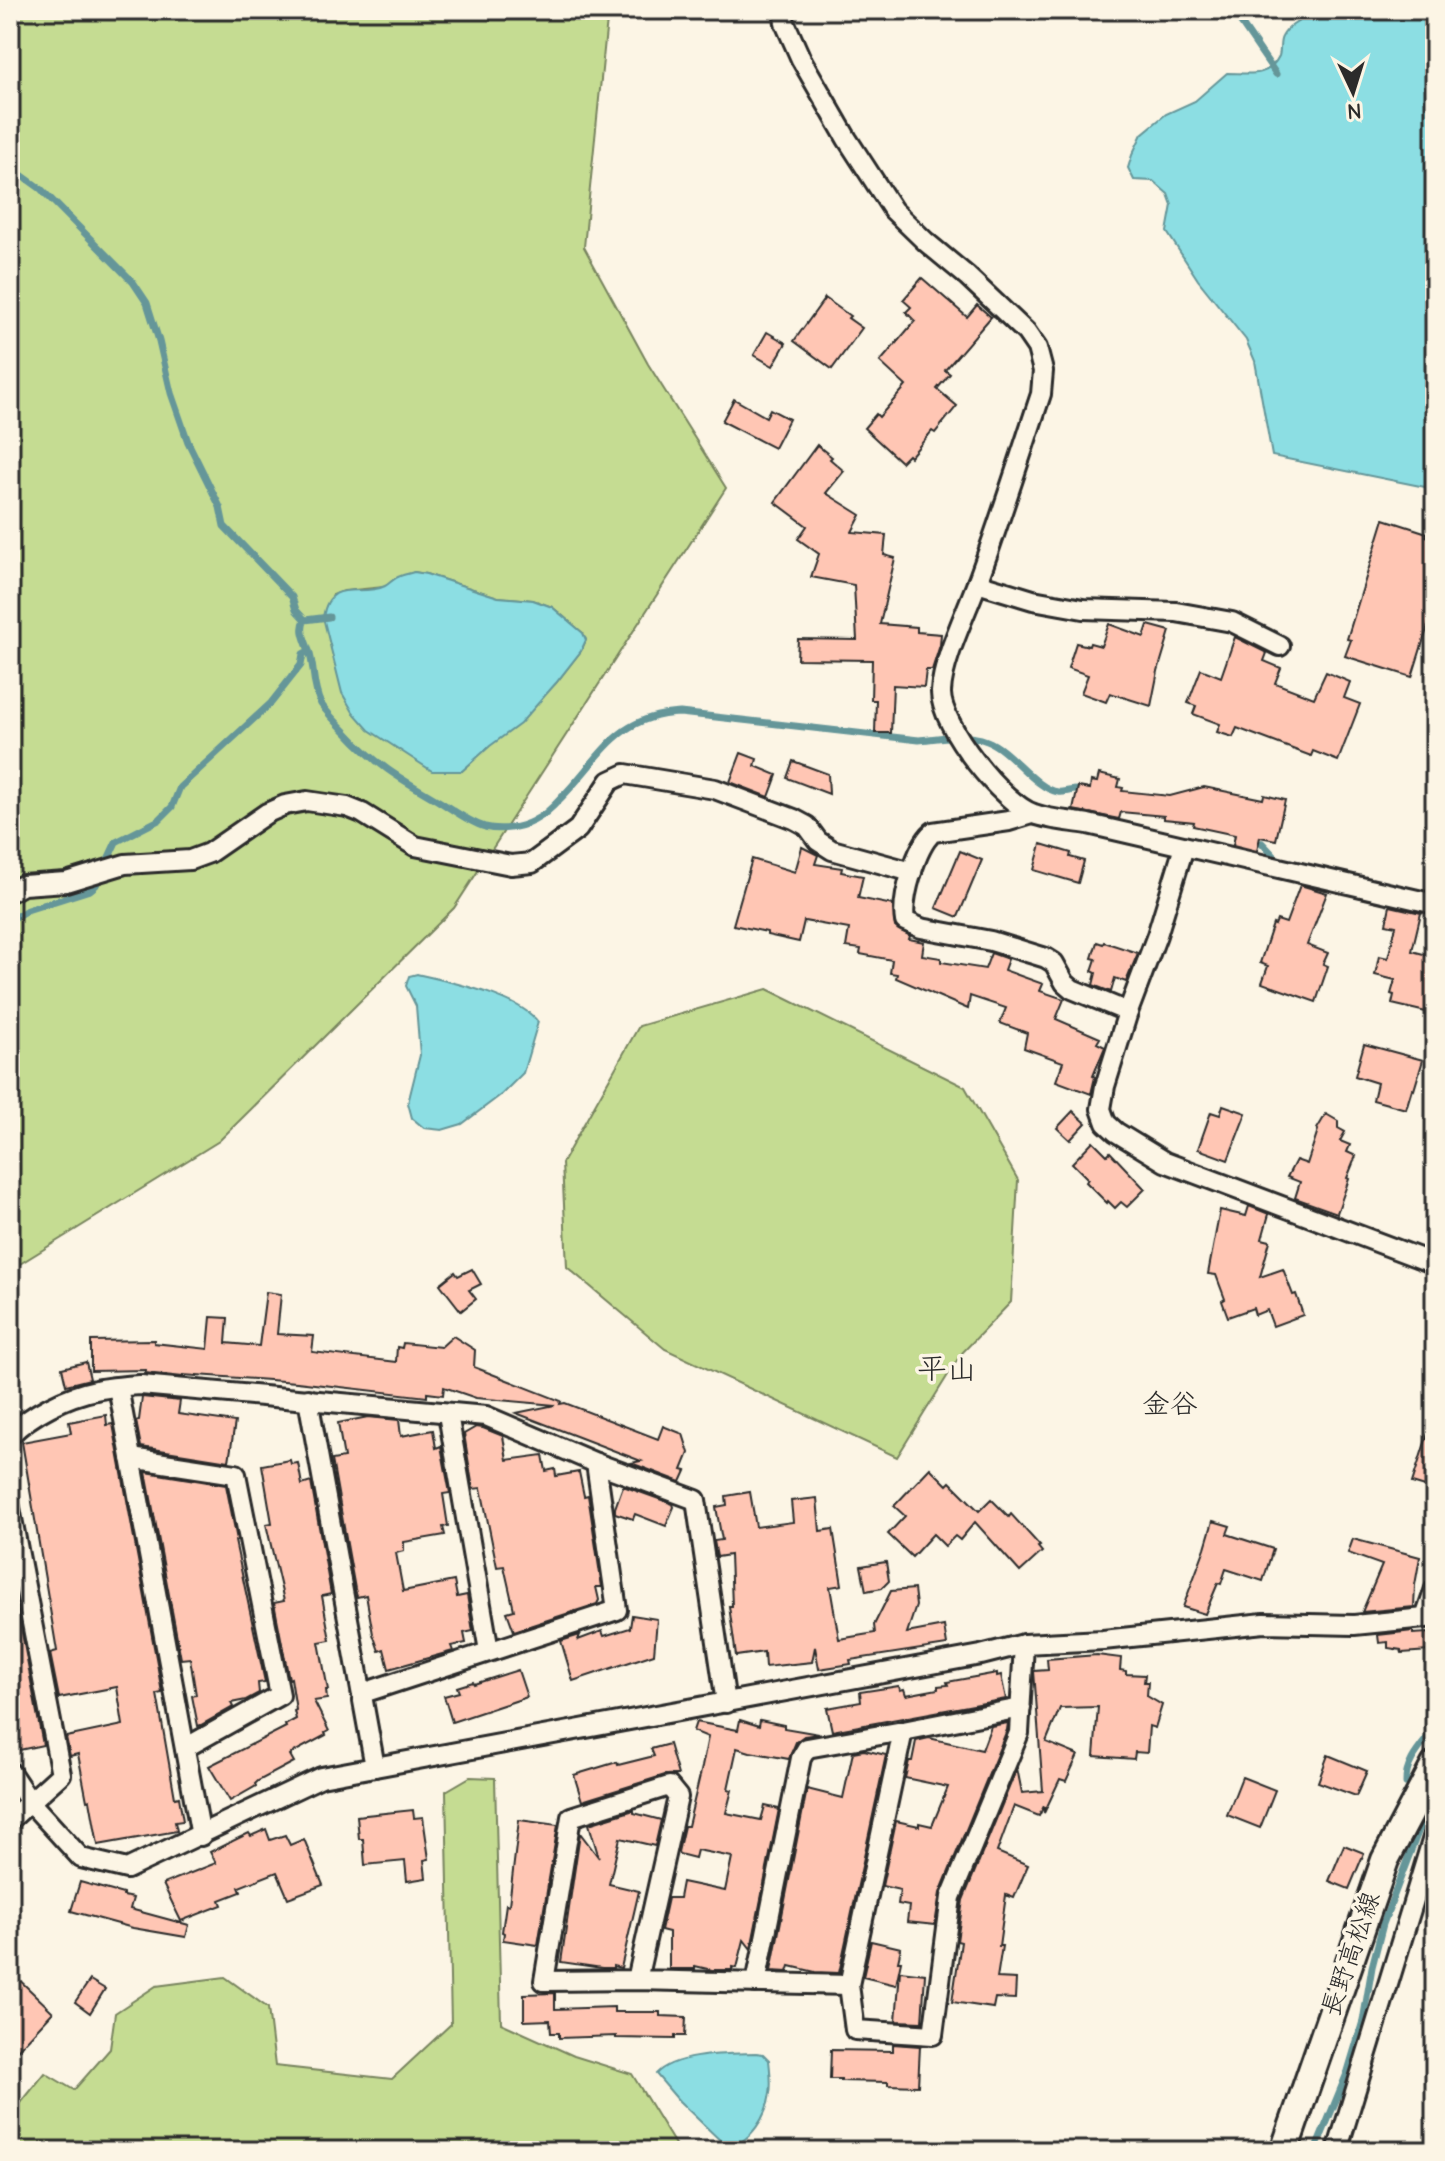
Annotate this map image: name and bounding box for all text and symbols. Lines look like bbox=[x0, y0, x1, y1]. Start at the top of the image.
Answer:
north arrow bbox=[1313, 52, 1393, 132]
text: N bbox=[1346, 97, 1362, 124]
district label: 平山 bbox=[917, 1352, 977, 1387]
district label: 金谷 bbox=[1142, 1388, 1198, 1420]
street label: 長野高松線 bbox=[1316, 1888, 1386, 2020]

